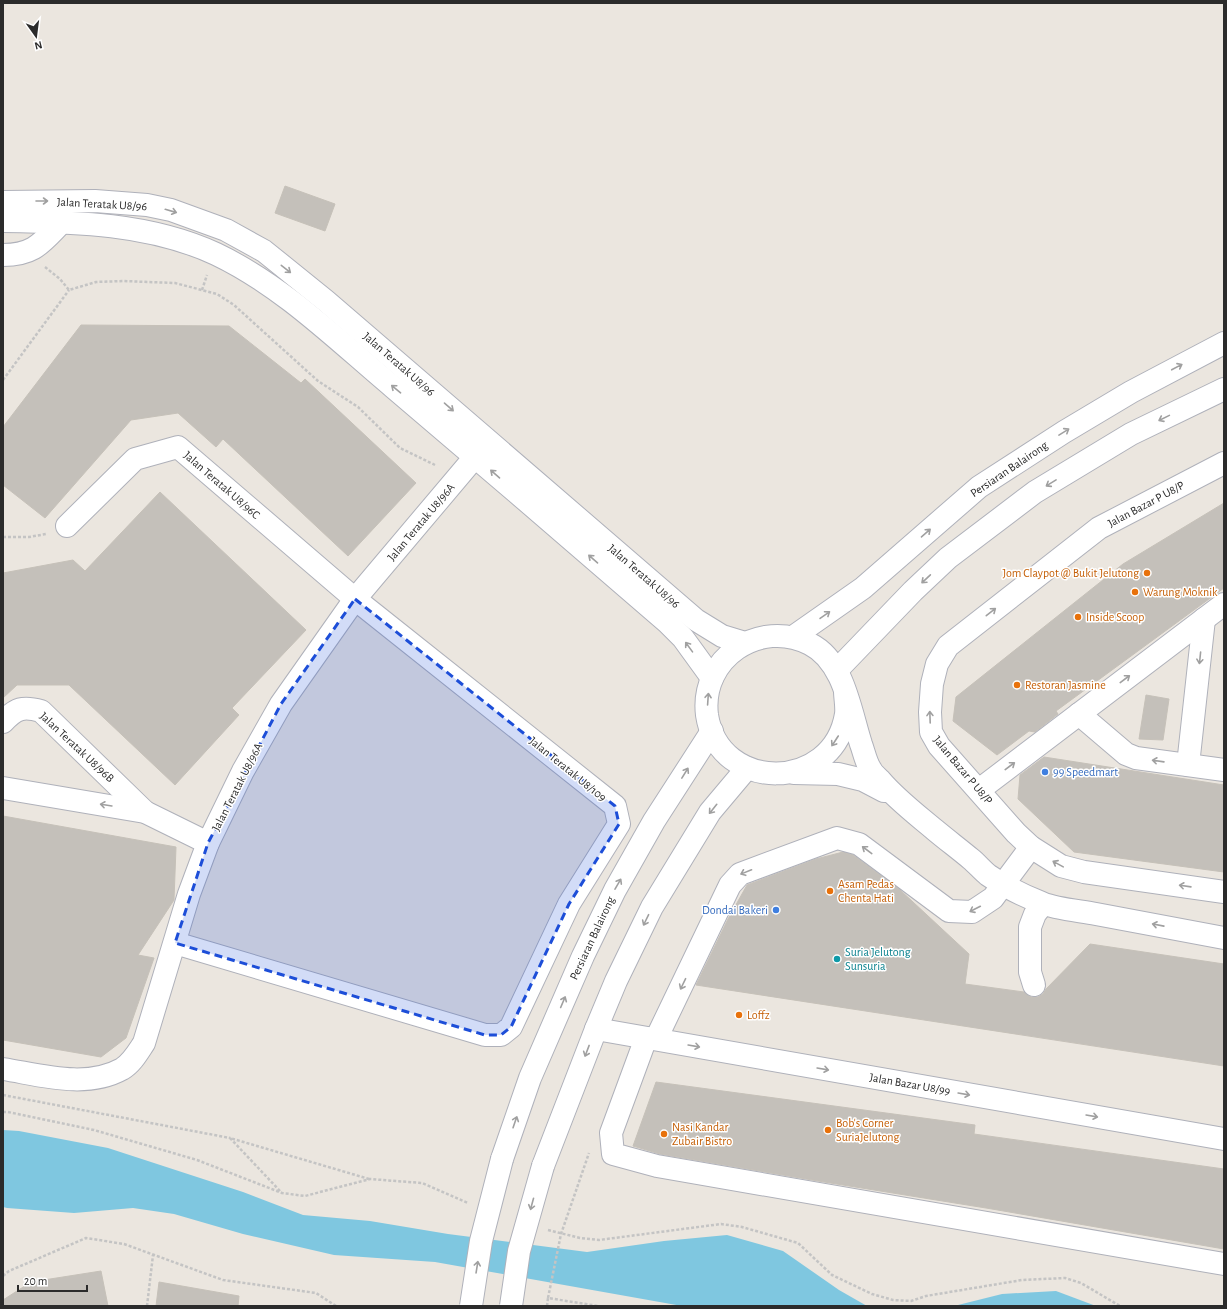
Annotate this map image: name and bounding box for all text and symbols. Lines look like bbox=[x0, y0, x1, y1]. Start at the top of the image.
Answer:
north arrow bbox=[16, 16, 56, 56]
text: N bbox=[33, 39, 43, 51]
street label: Jalan Teratak U8/96 bbox=[57, 196, 148, 212]
one-way arrow bbox=[35, 197, 48, 205]
one-way arrow bbox=[164, 208, 177, 215]
one-way arrow bbox=[281, 264, 292, 273]
street label: Jalan Teratak U8/96 bbox=[361, 330, 437, 398]
one-way arrow bbox=[1171, 363, 1183, 371]
one-way arrow bbox=[391, 385, 401, 394]
one-way arrow bbox=[444, 403, 454, 412]
one-way arrow bbox=[1158, 415, 1170, 422]
one-way arrow bbox=[1058, 427, 1070, 435]
street label: Persiaran Balairong bbox=[968, 439, 1050, 499]
street label: Jalan Teratak U8/96C bbox=[182, 449, 262, 521]
one-way arrow bbox=[490, 469, 500, 478]
one-way arrow bbox=[1045, 479, 1057, 487]
street label: Jalan Bazar P U8/P bbox=[1106, 479, 1186, 529]
street label: Jalan Teratak U8/96A bbox=[385, 481, 457, 563]
one-way arrow bbox=[921, 529, 931, 538]
street label: Jalan Teratak U8/96 bbox=[606, 542, 682, 610]
one-way arrow bbox=[588, 554, 599, 563]
place label: Jom Claypot @ Bukit Jelutong bbox=[1002, 567, 1139, 580]
marker: Jom Claypot @ Bukit Jelutong bbox=[1142, 568, 1152, 578]
one-way arrow bbox=[921, 574, 931, 584]
place label: Warung Moknik bbox=[1143, 586, 1218, 598]
marker: Warung Moknik bbox=[1130, 587, 1140, 597]
one-way arrow bbox=[986, 607, 997, 616]
one-way arrow bbox=[819, 611, 830, 619]
place label: Inside Scoop bbox=[1086, 611, 1144, 623]
marker: Inside Scoop bbox=[1073, 612, 1083, 622]
one-way arrow bbox=[685, 641, 693, 652]
one-way arrow bbox=[1196, 651, 1204, 664]
one-way arrow bbox=[1119, 675, 1130, 684]
place label: Restoran Jasmine bbox=[1025, 679, 1106, 691]
marker: Restoran Jasmine bbox=[1012, 680, 1022, 690]
one-way arrow bbox=[704, 692, 711, 705]
street label: Jalan Teratak U8/96B bbox=[38, 710, 116, 784]
one-way arrow bbox=[926, 711, 934, 724]
street label: Jalan Teratak U8/109 bbox=[527, 734, 609, 804]
street label: Jalan Bazar P U8/P bbox=[931, 734, 995, 806]
one-way arrow bbox=[831, 736, 839, 747]
street label: Jalan Teratak U8/96A bbox=[210, 741, 264, 833]
one-way arrow bbox=[1151, 757, 1164, 765]
one-way arrow bbox=[1004, 762, 1015, 771]
place label: 99 Speedmart bbox=[1053, 766, 1118, 778]
one-way arrow bbox=[682, 767, 690, 779]
marker: 99 Speedmart bbox=[1040, 767, 1050, 777]
one-way arrow bbox=[100, 801, 113, 809]
one-way arrow bbox=[709, 803, 718, 814]
one-way arrow bbox=[861, 846, 872, 854]
one-way arrow bbox=[1052, 859, 1064, 867]
one-way arrow bbox=[740, 869, 752, 877]
one-way arrow bbox=[615, 878, 623, 890]
place label: Asam Pedas Chenta Hati bbox=[838, 878, 894, 904]
one-way arrow bbox=[1179, 882, 1192, 890]
marker: Asam Pedas Chenta Hati bbox=[825, 886, 835, 896]
street label: Persiaran Balairong bbox=[567, 894, 617, 981]
place label: Dondai Bakeri bbox=[702, 904, 768, 916]
marker: Dondai Bakeri bbox=[771, 905, 781, 915]
one-way arrow bbox=[969, 906, 981, 913]
one-way arrow bbox=[642, 913, 649, 925]
one-way arrow bbox=[1152, 921, 1165, 929]
place label: Suria Jelutong Sunsuria bbox=[845, 946, 911, 972]
marker: Suria Jelutong Sunsuria bbox=[832, 954, 842, 964]
one-way arrow bbox=[679, 977, 686, 989]
one-way arrow bbox=[560, 996, 567, 1008]
place label: Loffz bbox=[747, 1009, 770, 1021]
marker: Loffz bbox=[734, 1010, 744, 1020]
one-way arrow bbox=[688, 1042, 701, 1050]
one-way arrow bbox=[583, 1045, 591, 1057]
one-way arrow bbox=[816, 1065, 829, 1073]
street label: Jalan Bazar U8/99 bbox=[869, 1071, 952, 1097]
one-way arrow bbox=[957, 1090, 970, 1098]
one-way arrow bbox=[1085, 1112, 1098, 1120]
one-way arrow bbox=[512, 1116, 519, 1129]
place label: Bob's Corner SuriaJelutong bbox=[836, 1117, 899, 1143]
place label: Nasi Kandar Zubair Bistro bbox=[672, 1121, 732, 1147]
marker: Bob's Corner SuriaJelutong bbox=[823, 1125, 833, 1135]
marker: Nasi Kandar Zubair Bistro bbox=[659, 1129, 669, 1139]
one-way arrow bbox=[528, 1197, 535, 1210]
one-way arrow bbox=[473, 1261, 481, 1274]
scale bar bbox=[18, 1267, 87, 1293]
text: 20 m bbox=[24, 1275, 47, 1287]

